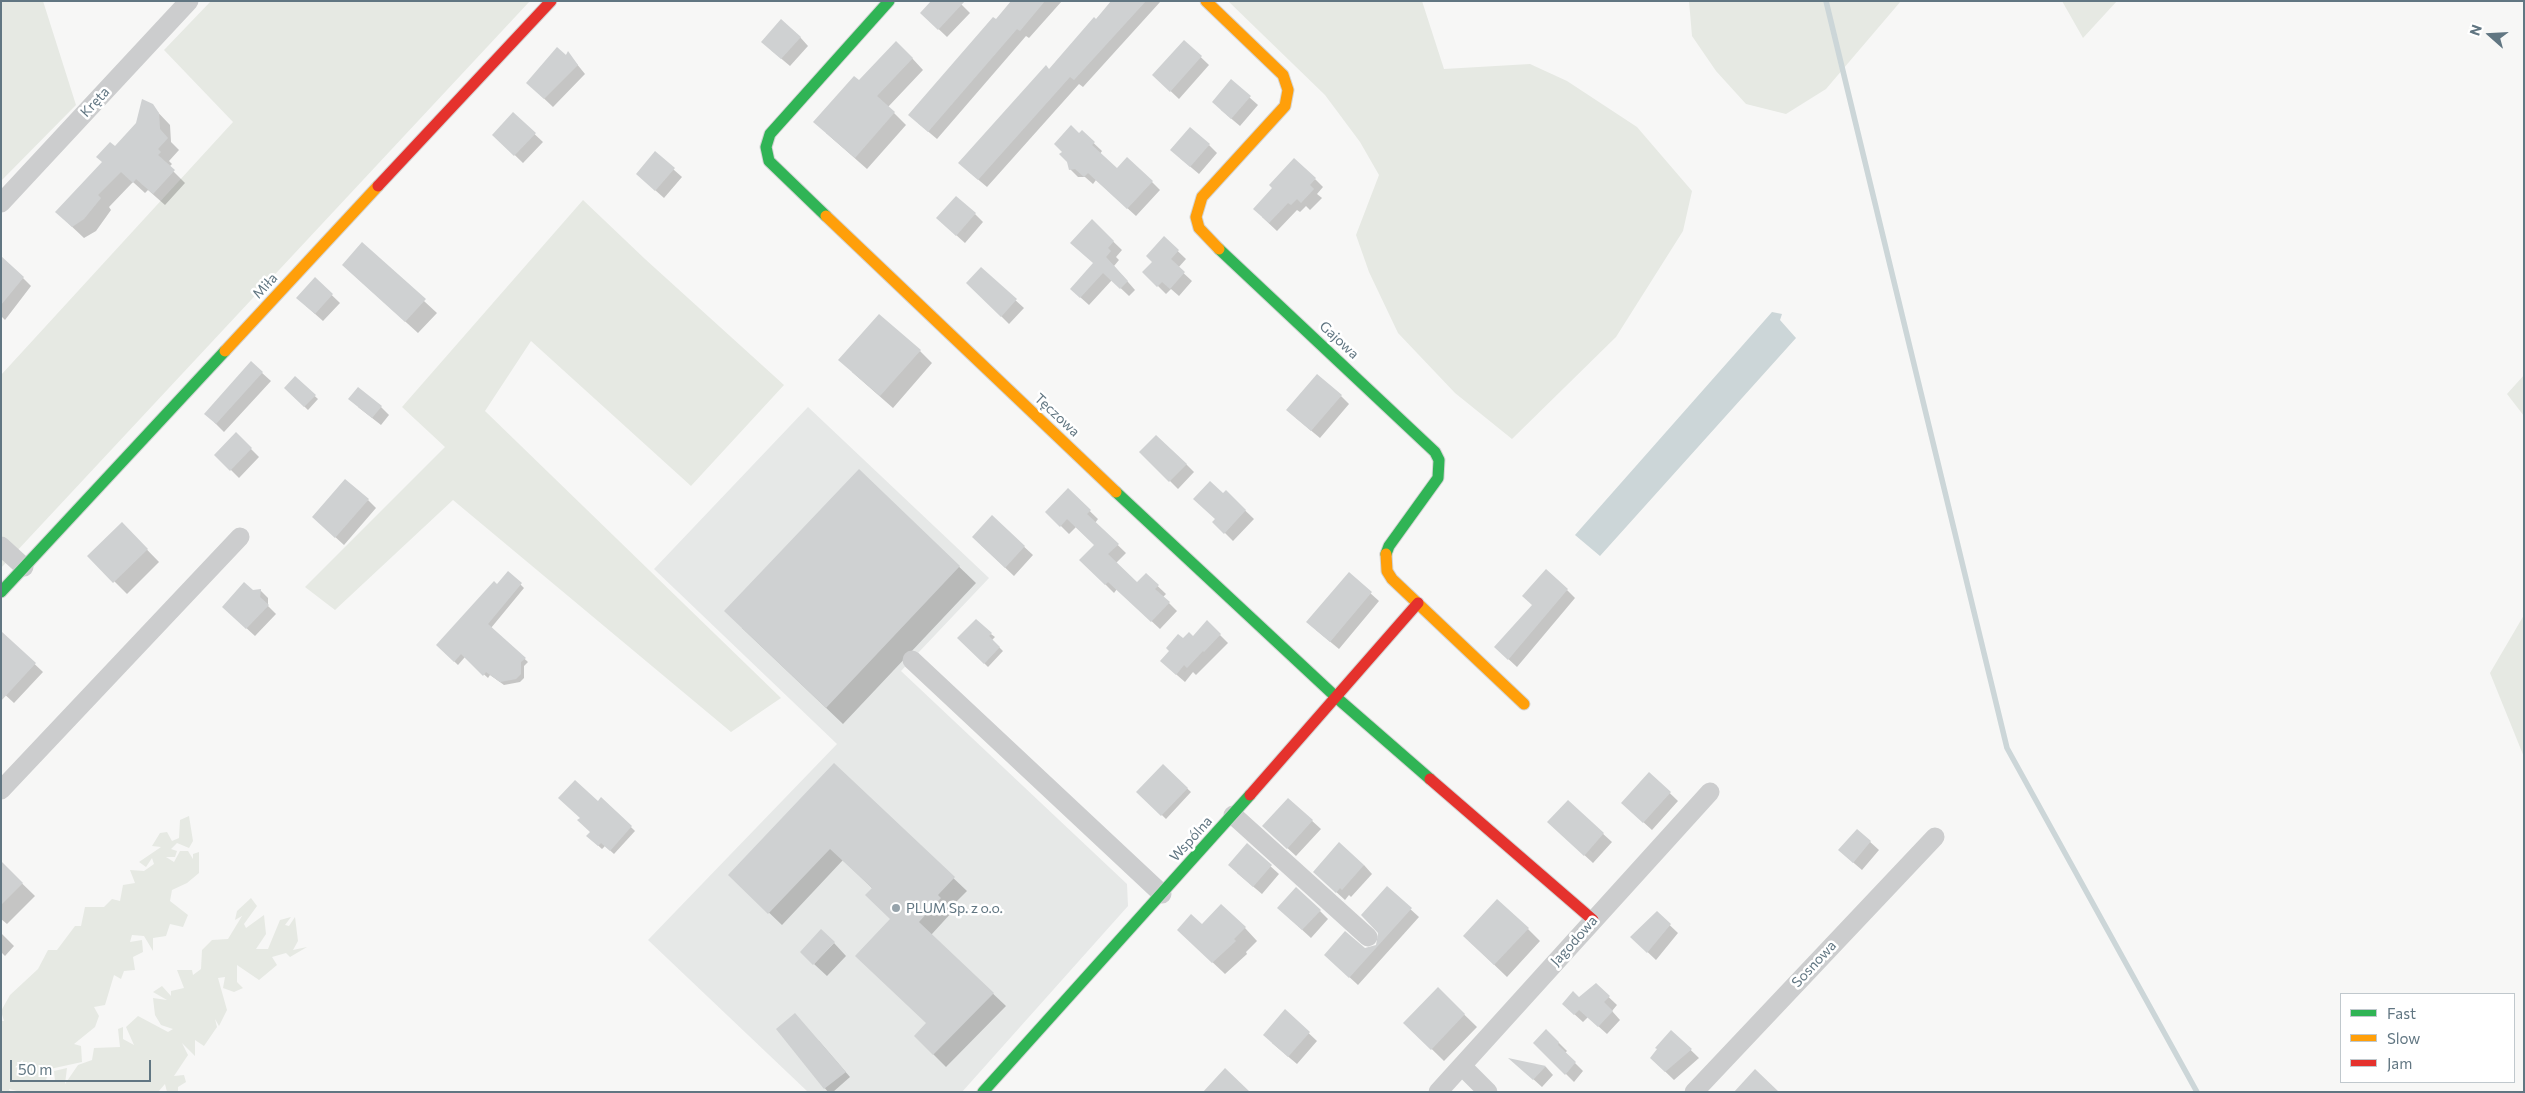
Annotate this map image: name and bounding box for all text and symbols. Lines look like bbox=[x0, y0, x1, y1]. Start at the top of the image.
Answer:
north arrow bbox=[2465, 10, 2515, 60]
text: N bbox=[2466, 22, 2485, 38]
street label: Kręta bbox=[77, 83, 113, 121]
street label: Miła bbox=[249, 270, 281, 302]
street label: Gajowa bbox=[1316, 318, 1362, 362]
street label: Tęczowa bbox=[1031, 390, 1083, 440]
street label: Wspólna bbox=[1166, 813, 1216, 865]
place label: PLUM Sp. z o.o. bbox=[906, 900, 1003, 916]
marker: PLUM Sp. z o.o. bbox=[890, 902, 902, 914]
street label: Jagodowa bbox=[1547, 912, 1601, 970]
street label: Sosnowa bbox=[1788, 937, 1840, 991]
legend bbox=[2340, 993, 2515, 1083]
text: Fast bbox=[2387, 1004, 2416, 1022]
text: Slow bbox=[2387, 1029, 2420, 1047]
scale bar bbox=[12, 1050, 154, 1082]
text: Jam bbox=[2387, 1054, 2412, 1072]
text: 50 m bbox=[18, 1060, 52, 1078]

